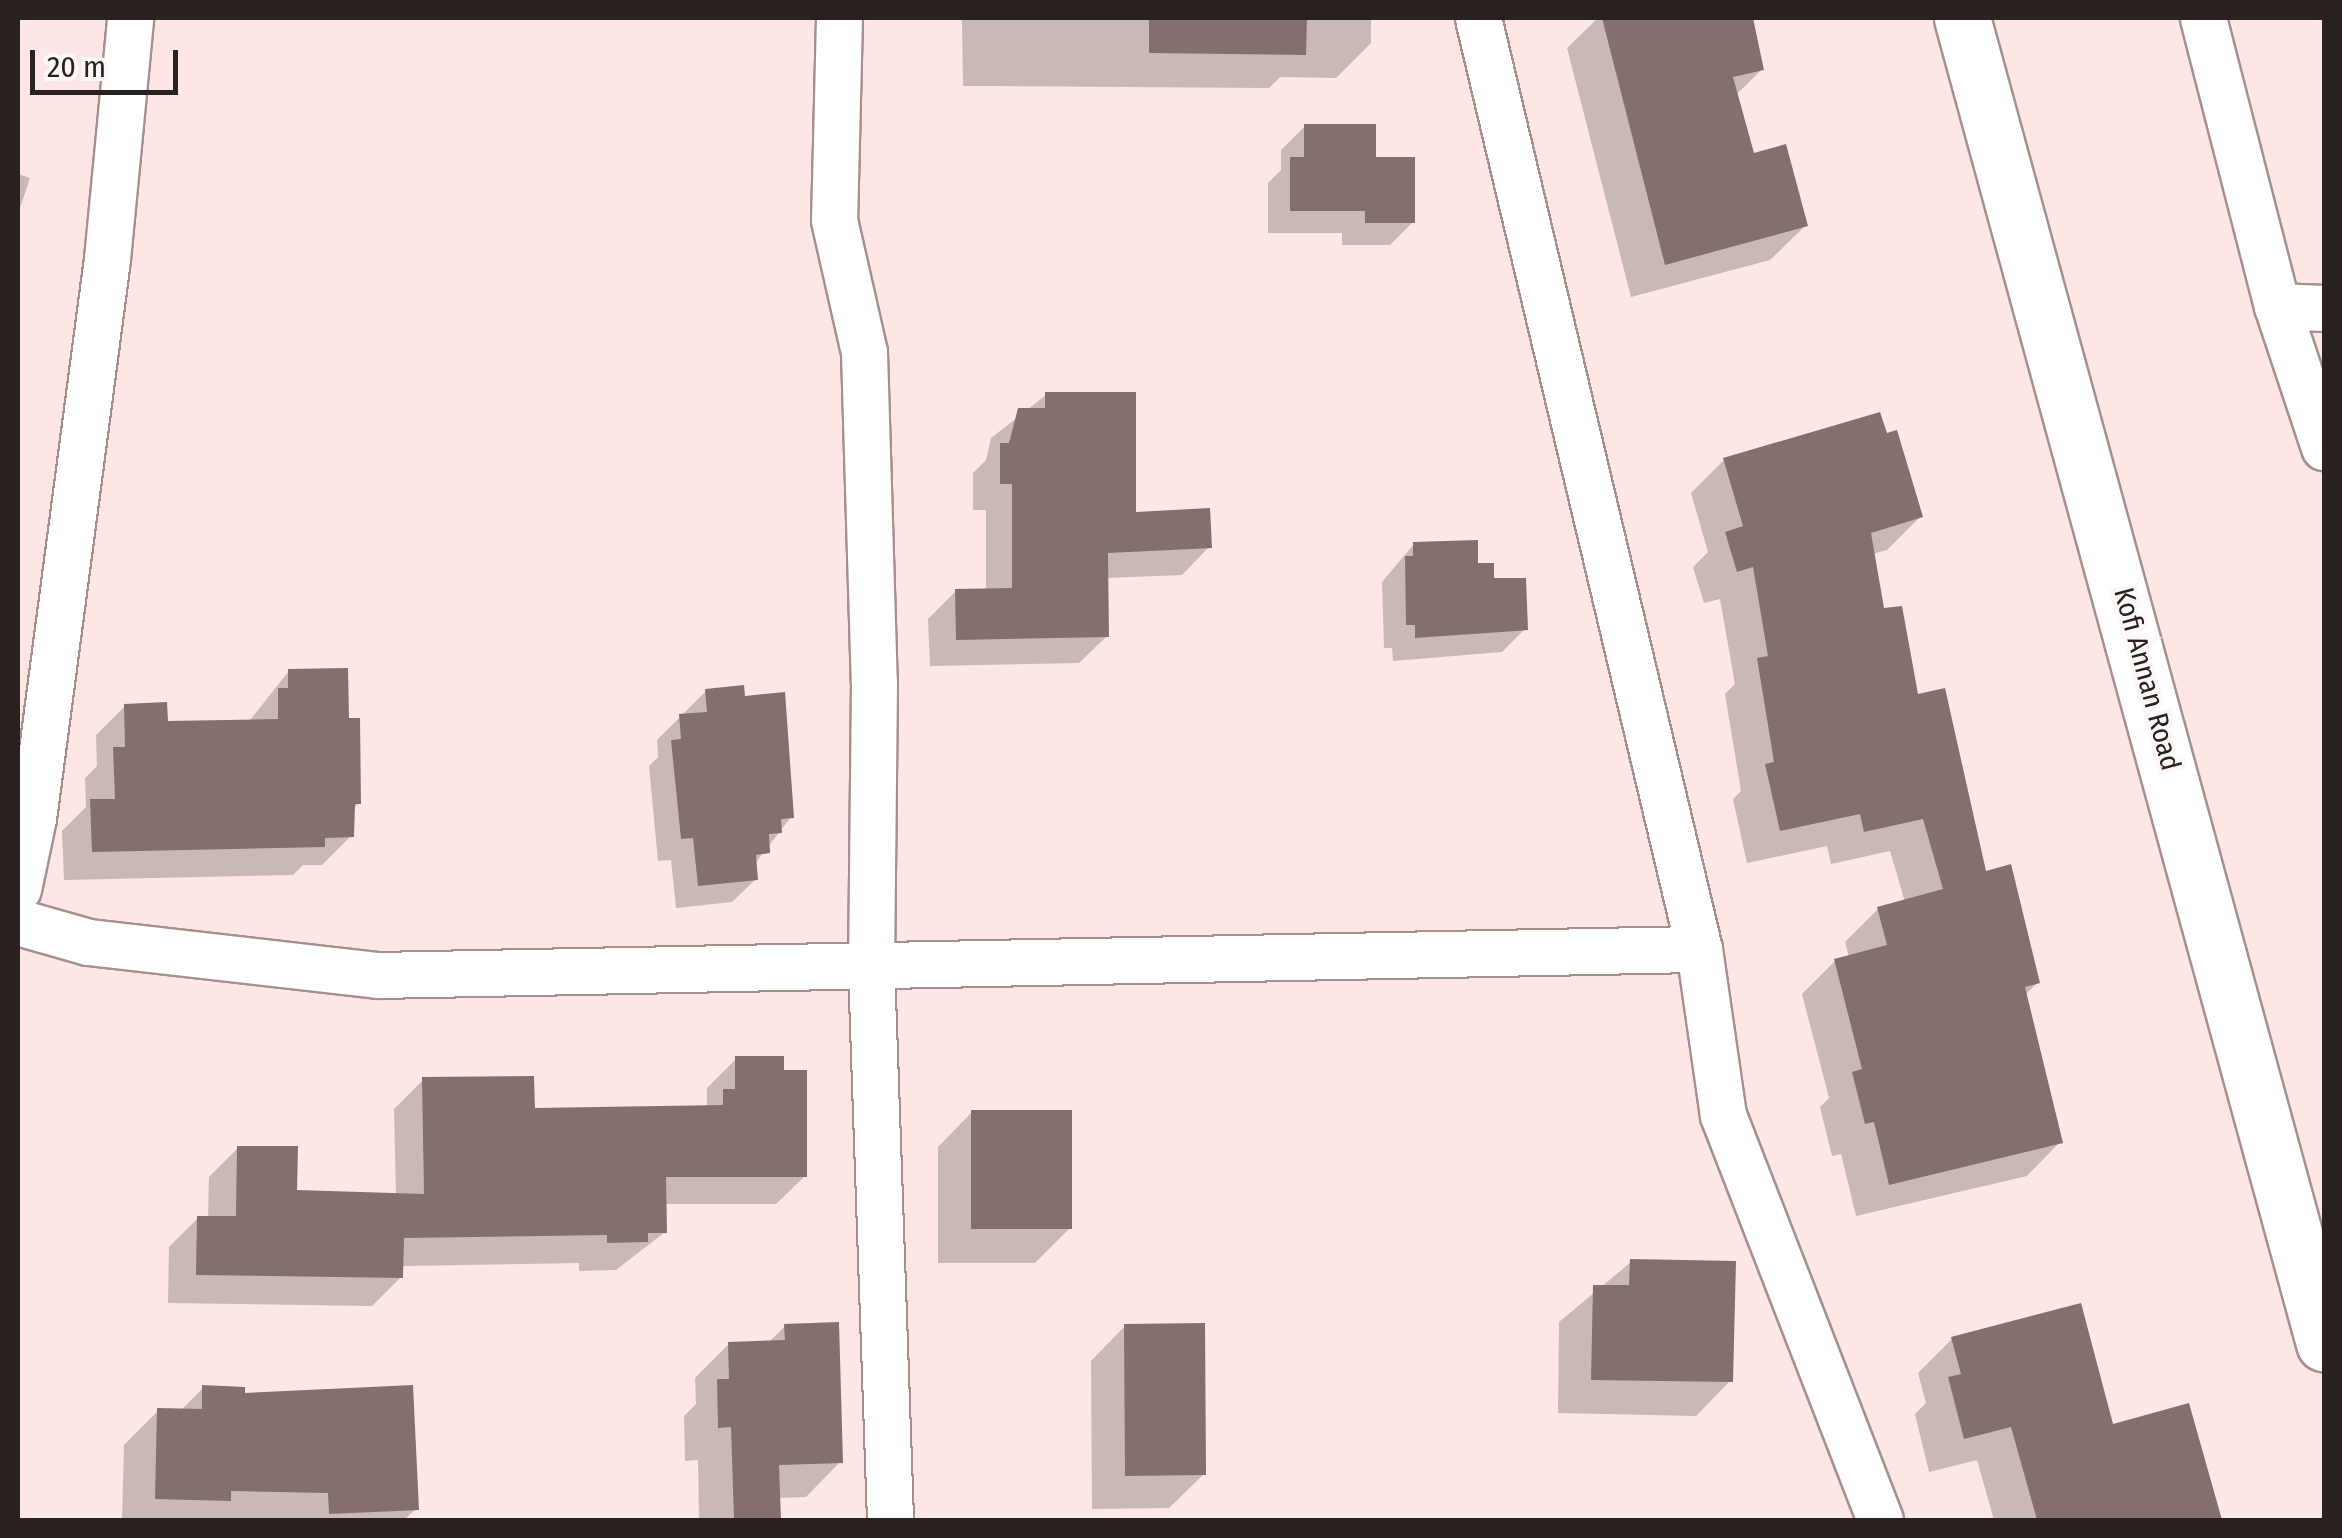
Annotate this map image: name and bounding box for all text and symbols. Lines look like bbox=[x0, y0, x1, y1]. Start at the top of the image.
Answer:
scale bar bbox=[35, 30, 182, 92]
text: 20 m bbox=[47, 49, 106, 85]
street label: Kofi Annan Road bbox=[2106, 584, 2188, 774]

